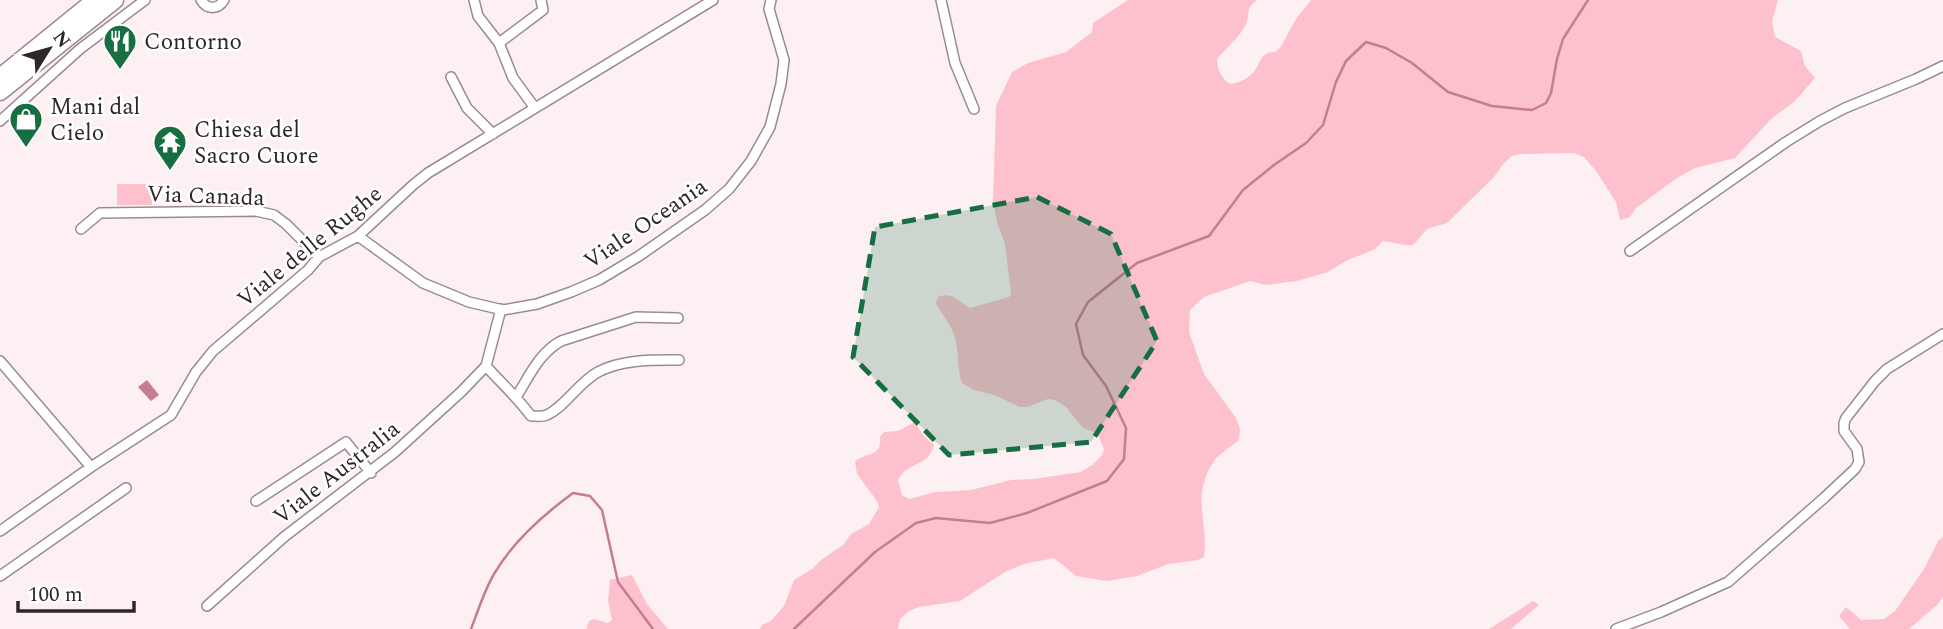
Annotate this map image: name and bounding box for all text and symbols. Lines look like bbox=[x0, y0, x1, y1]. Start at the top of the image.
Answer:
north arrow bbox=[14, 14, 84, 84]
restaurant icon: Contorno bbox=[101, 22, 139, 71]
text: N bbox=[45, 25, 78, 55]
place label: Contorno bbox=[144, 25, 242, 60]
place label: Mani dal Cielo bbox=[50, 90, 140, 151]
shop icon: Mani dal Cielo bbox=[7, 100, 45, 149]
place label: Chiesa del Sacro Cuore bbox=[194, 113, 319, 174]
temple icon: Chiesa del Sacro Cuore bbox=[151, 123, 189, 172]
street label: Viale Oceania bbox=[577, 170, 715, 279]
street label: Via Canada bbox=[146, 177, 265, 216]
street label: Viale delle Rughe bbox=[230, 177, 390, 317]
street label: Viale Australia bbox=[266, 412, 408, 534]
scale bar bbox=[18, 570, 133, 614]
text: 100 m bbox=[28, 579, 83, 611]

